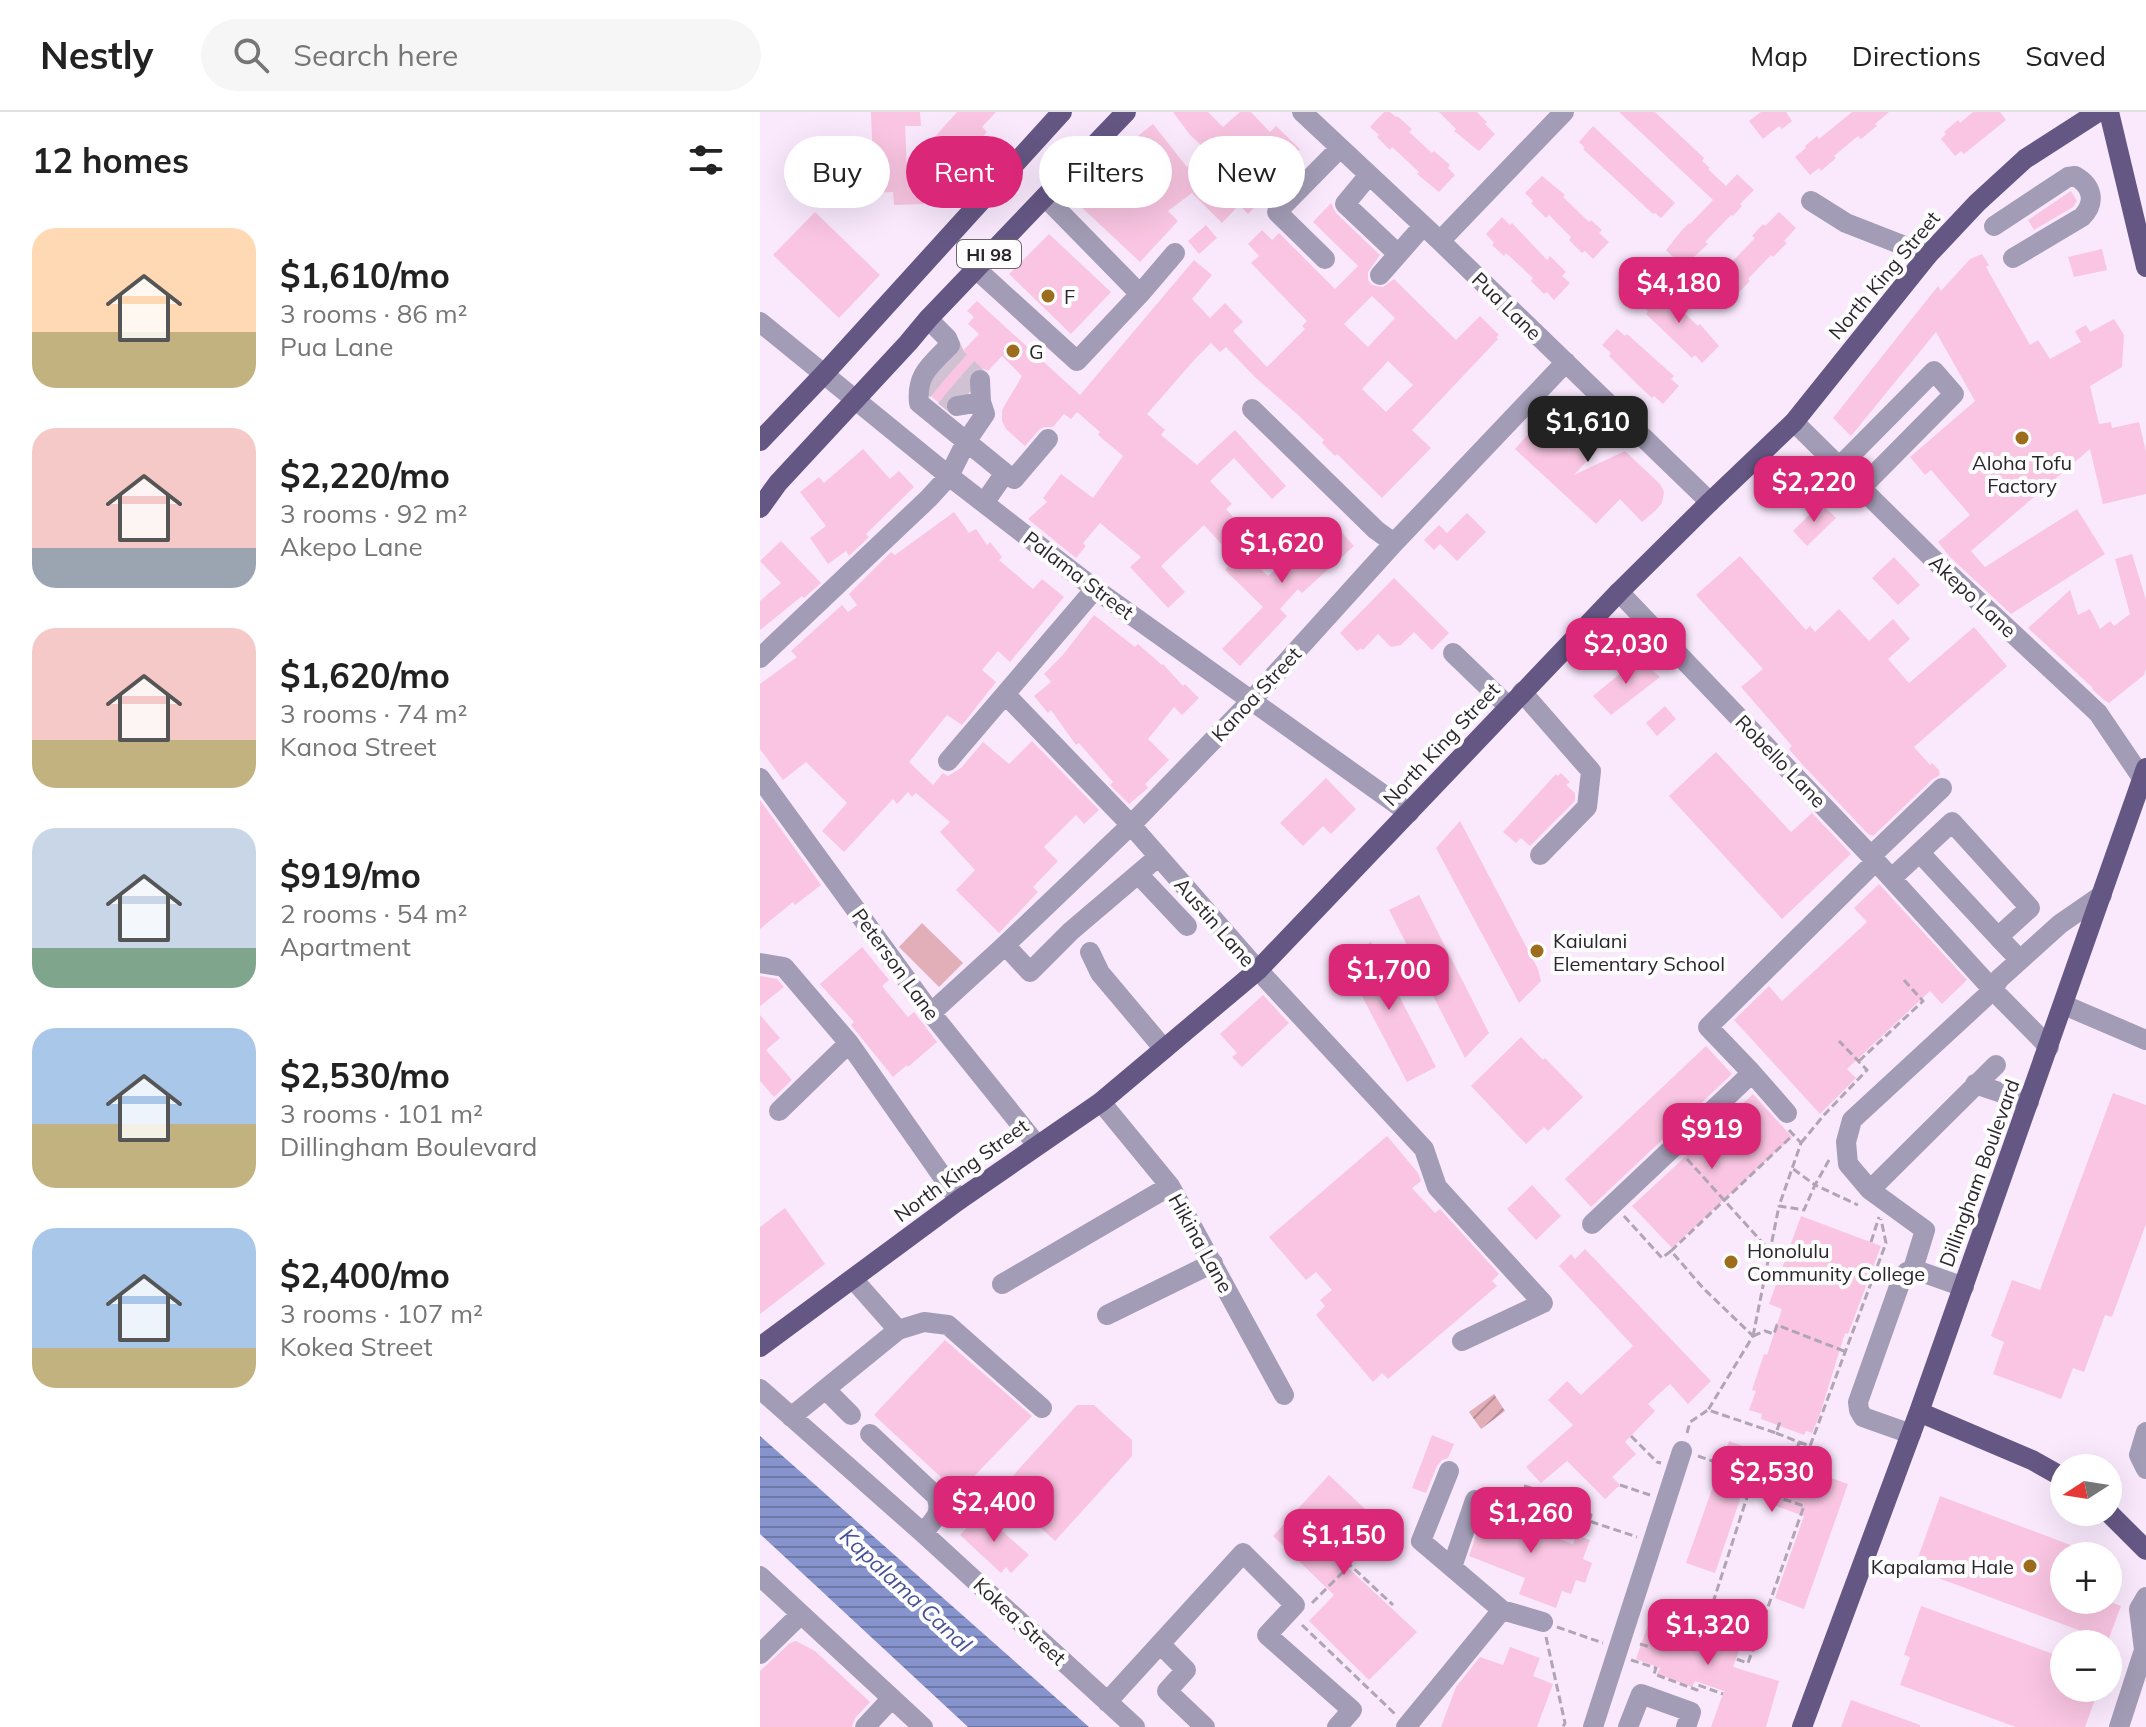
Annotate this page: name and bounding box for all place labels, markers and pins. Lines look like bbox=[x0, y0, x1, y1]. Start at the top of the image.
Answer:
pin: $4,180 bbox=[1614, 257, 1744, 325]
place label: F bbox=[1064, 284, 1075, 309]
marker: F bbox=[1039, 287, 1057, 305]
place label: G bbox=[1029, 339, 1044, 364]
marker: G bbox=[1004, 342, 1022, 360]
pin: $1,610 bbox=[1523, 396, 1653, 464]
marker: Aloha Tofu Factory bbox=[2013, 429, 2031, 447]
place label: Aloha Tofu Factory bbox=[1972, 450, 2072, 498]
pin: $2,220 bbox=[1749, 456, 1879, 524]
pin: $1,620 bbox=[1217, 517, 1347, 585]
pin: $2,030 bbox=[1561, 618, 1691, 686]
place label: Kaiulani Elementary School bbox=[1553, 928, 1725, 976]
marker: Kaiulani Elementary School bbox=[1528, 942, 1546, 960]
pin: $1,700 bbox=[1324, 944, 1454, 1012]
pin: $919 bbox=[1665, 1103, 1759, 1171]
place label: Honolulu Community College bbox=[1747, 1238, 1925, 1286]
marker: Honolulu Community College bbox=[1722, 1253, 1740, 1271]
pin: $2,530 bbox=[1707, 1446, 1837, 1514]
pin: $2,400 bbox=[929, 1476, 1059, 1544]
pin: $1,260 bbox=[1466, 1487, 1596, 1555]
pin: $1,150 bbox=[1279, 1509, 1409, 1577]
place label: Kapalama Hale bbox=[1871, 1554, 2014, 1579]
marker: Kapalama Hale bbox=[2021, 1557, 2039, 1575]
pin: $1,320 bbox=[1643, 1599, 1773, 1667]

